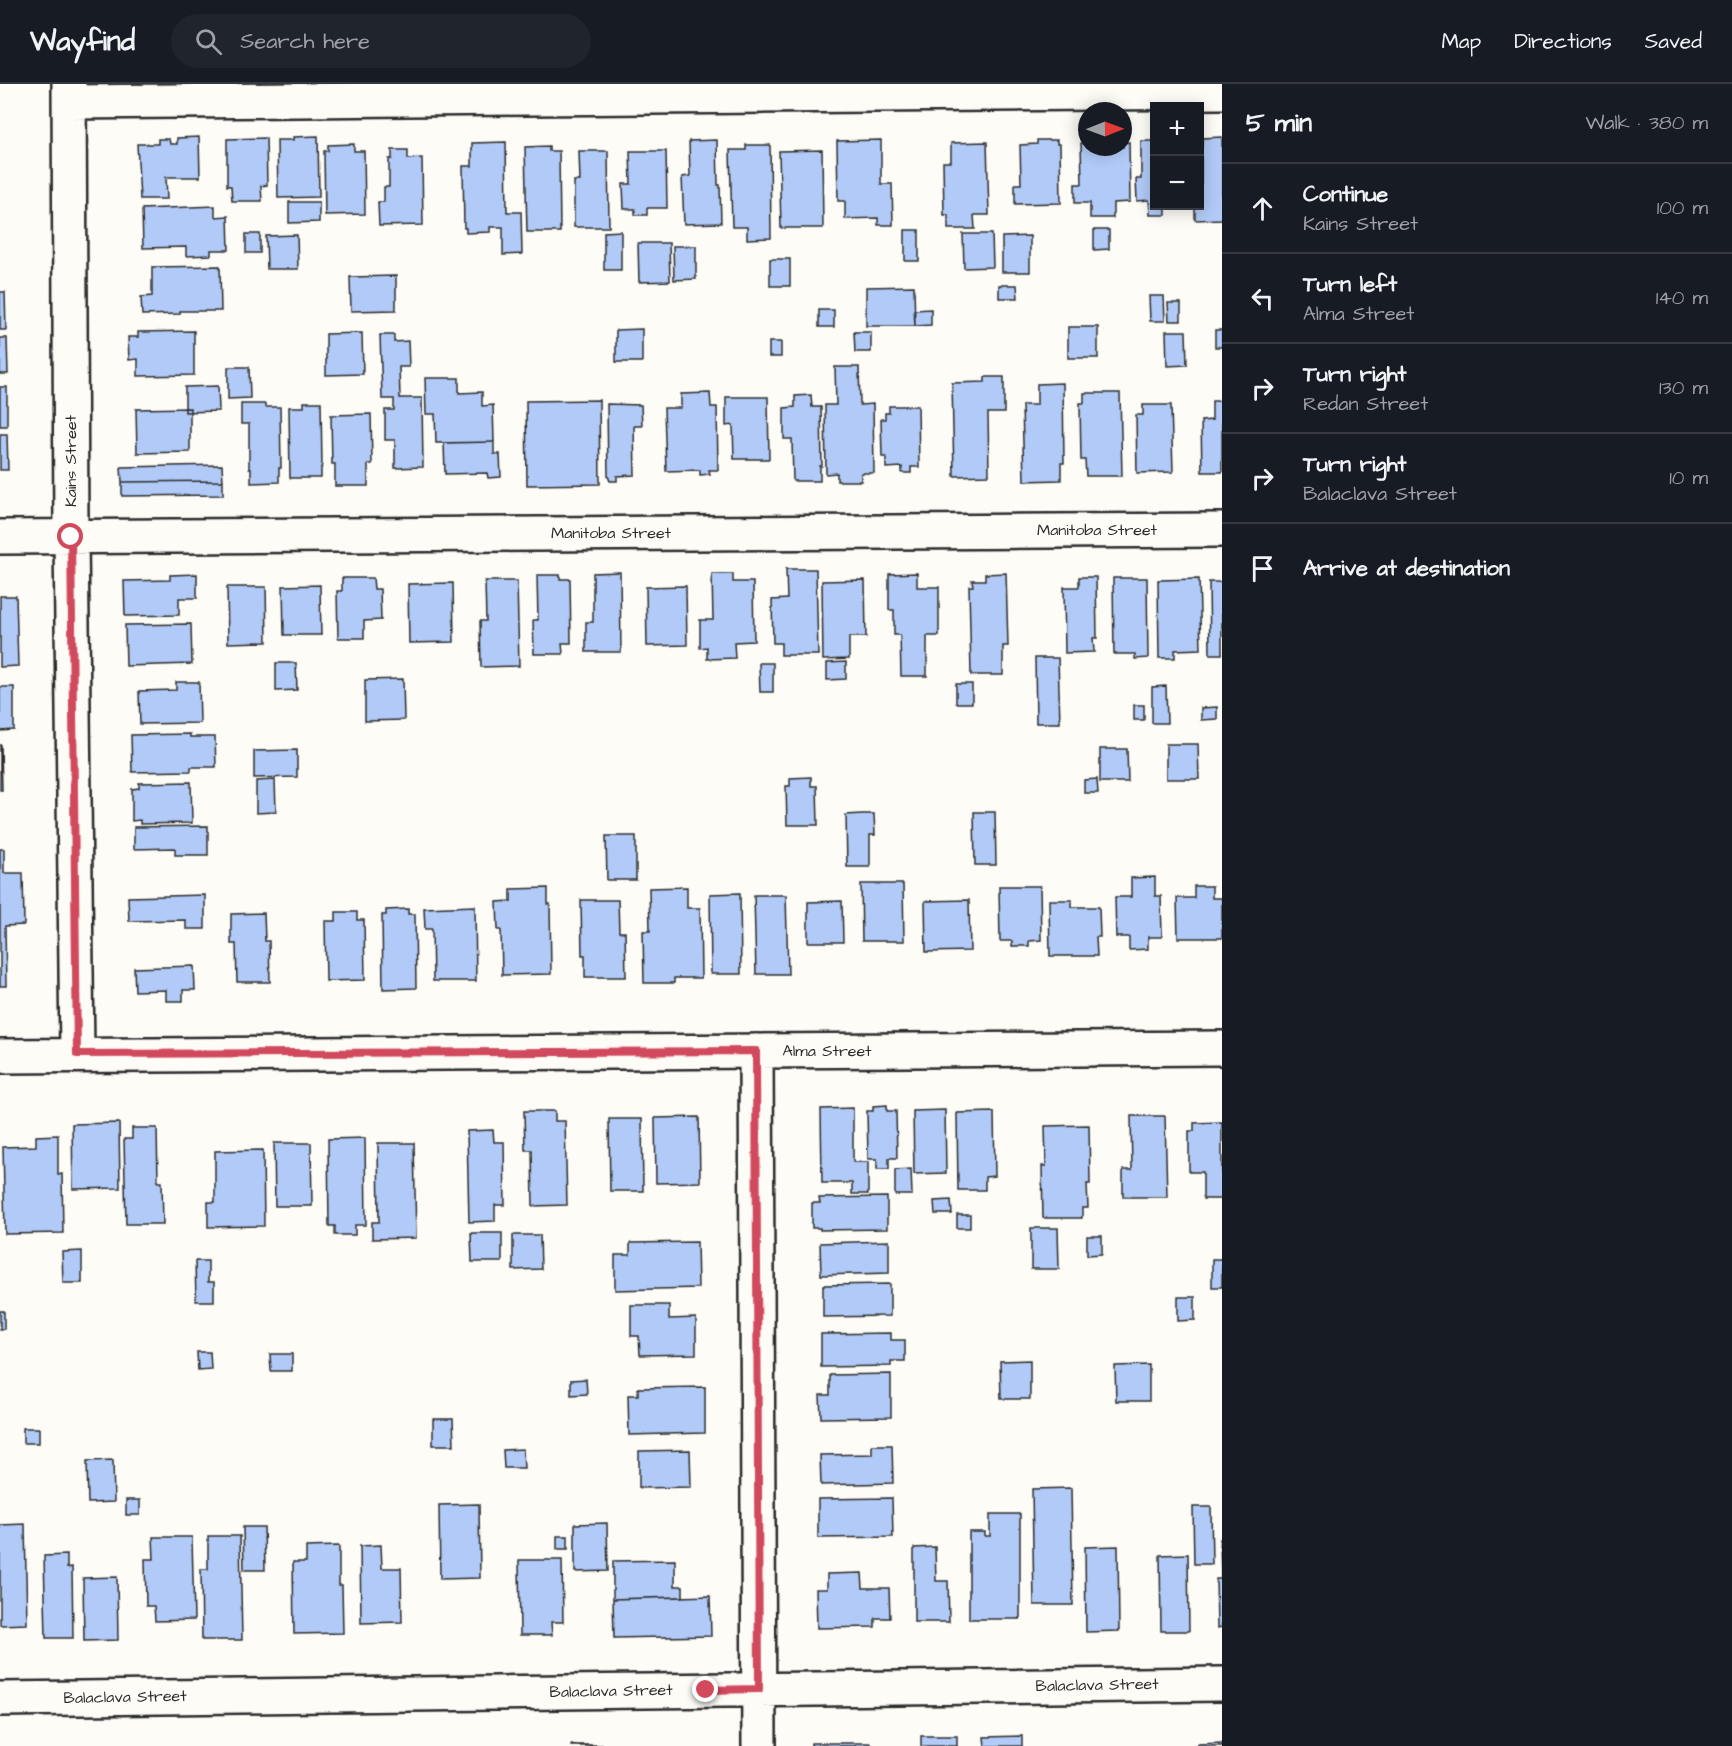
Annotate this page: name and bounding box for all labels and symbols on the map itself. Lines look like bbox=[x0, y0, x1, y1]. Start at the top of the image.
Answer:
north arrow bbox=[1078, 102, 1132, 156]
street label: Kains Street bbox=[60, 414, 82, 507]
street label: Manitoba Street bbox=[1037, 519, 1158, 541]
street label: Manitoba Street bbox=[551, 522, 672, 544]
route start bbox=[57, 523, 83, 549]
street label: Alma Street bbox=[782, 1040, 872, 1062]
street label: Balaclava Street bbox=[1035, 1673, 1159, 1697]
route end bbox=[692, 1676, 718, 1702]
street label: Balaclava Street bbox=[549, 1679, 673, 1703]
street label: Balaclava Street bbox=[63, 1685, 187, 1709]

